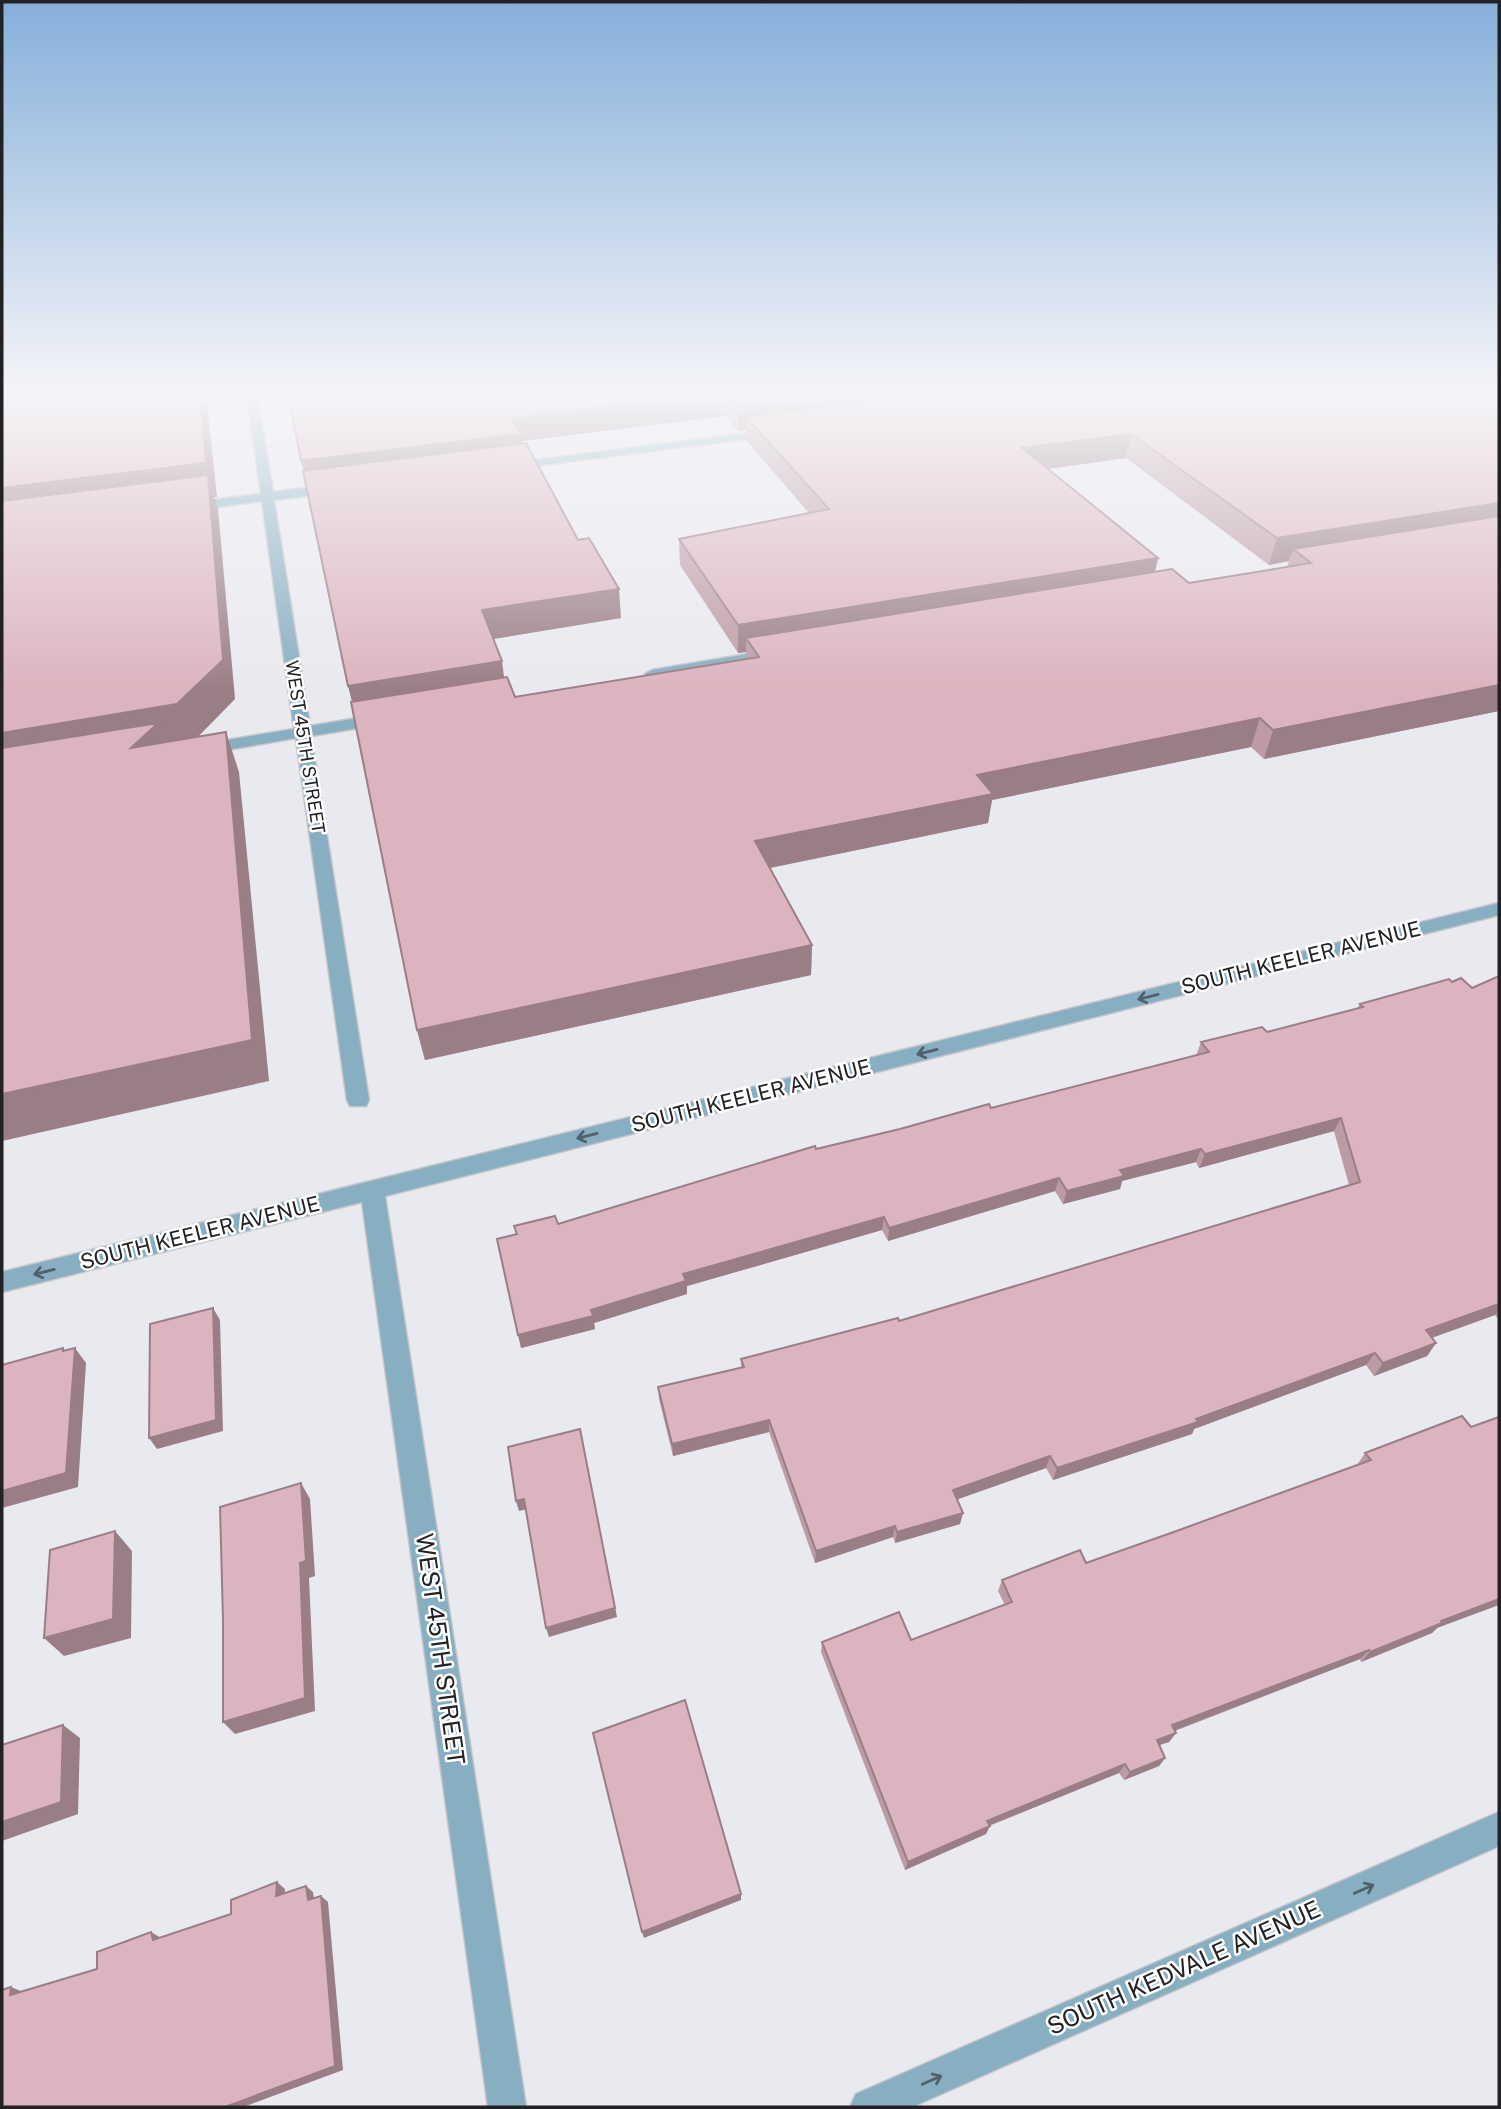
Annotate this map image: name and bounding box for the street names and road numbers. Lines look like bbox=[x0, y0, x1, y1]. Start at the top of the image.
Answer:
street label: WEST 45TH STREET bbox=[281, 659, 330, 835]
street label: SOUTH KEELER AVENUE bbox=[1179, 916, 1423, 999]
street label: SOUTH KEELER AVENUE bbox=[629, 1054, 873, 1137]
street label: SOUTH KEELER AVENUE bbox=[78, 1191, 322, 1274]
street label: WEST 45TH STREET bbox=[411, 1531, 471, 1766]
street label: SOUTH KEDVALE AVENUE bbox=[1043, 1894, 1324, 2040]

